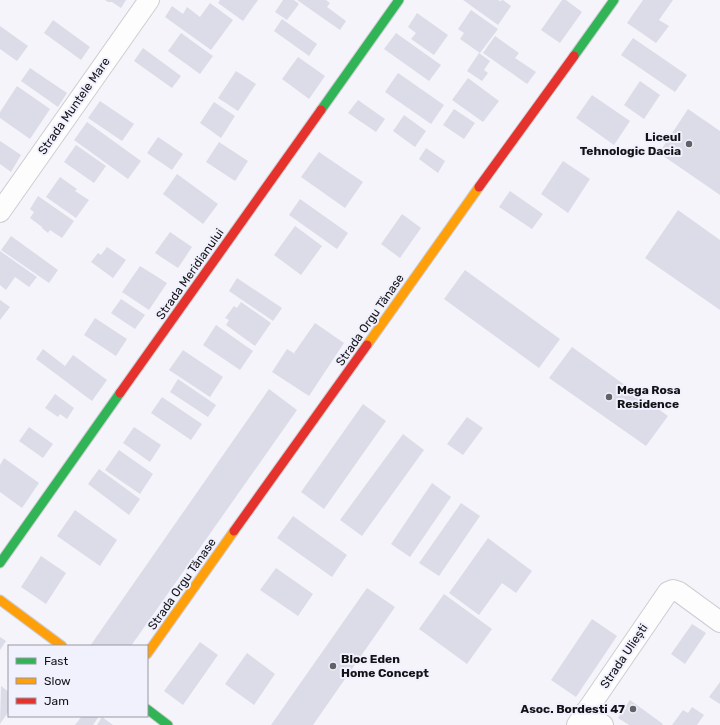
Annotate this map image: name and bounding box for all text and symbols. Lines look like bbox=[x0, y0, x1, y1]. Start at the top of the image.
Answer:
street label: Strada Muntele Mare bbox=[35, 55, 113, 157]
place label: Liceul Tehnologic Dacia bbox=[580, 130, 681, 158]
marker: Liceul Tehnologic Dacia bbox=[684, 139, 694, 149]
street label: Strada Meridianului bbox=[153, 226, 227, 322]
street label: Strada Orgu Tănase bbox=[333, 271, 407, 369]
place label: Mega Rosa Residence bbox=[617, 383, 681, 411]
marker: Mega Rosa Residence bbox=[604, 392, 614, 402]
street label: Strada Orgu Tănase bbox=[145, 535, 219, 633]
street label: Strada Uliești bbox=[597, 621, 651, 691]
legend bbox=[8, 645, 148, 717]
place label: Bloc Eden Home Concept bbox=[341, 652, 429, 680]
text: Fast bbox=[44, 654, 68, 668]
marker: Bloc Eden Home Concept bbox=[328, 661, 338, 671]
text: Slow bbox=[44, 674, 71, 688]
text: Jam bbox=[44, 694, 69, 708]
place label: Asoc. Bordesti 47 bbox=[521, 702, 625, 716]
marker: Asoc. Bordesti 47 bbox=[628, 704, 638, 714]

